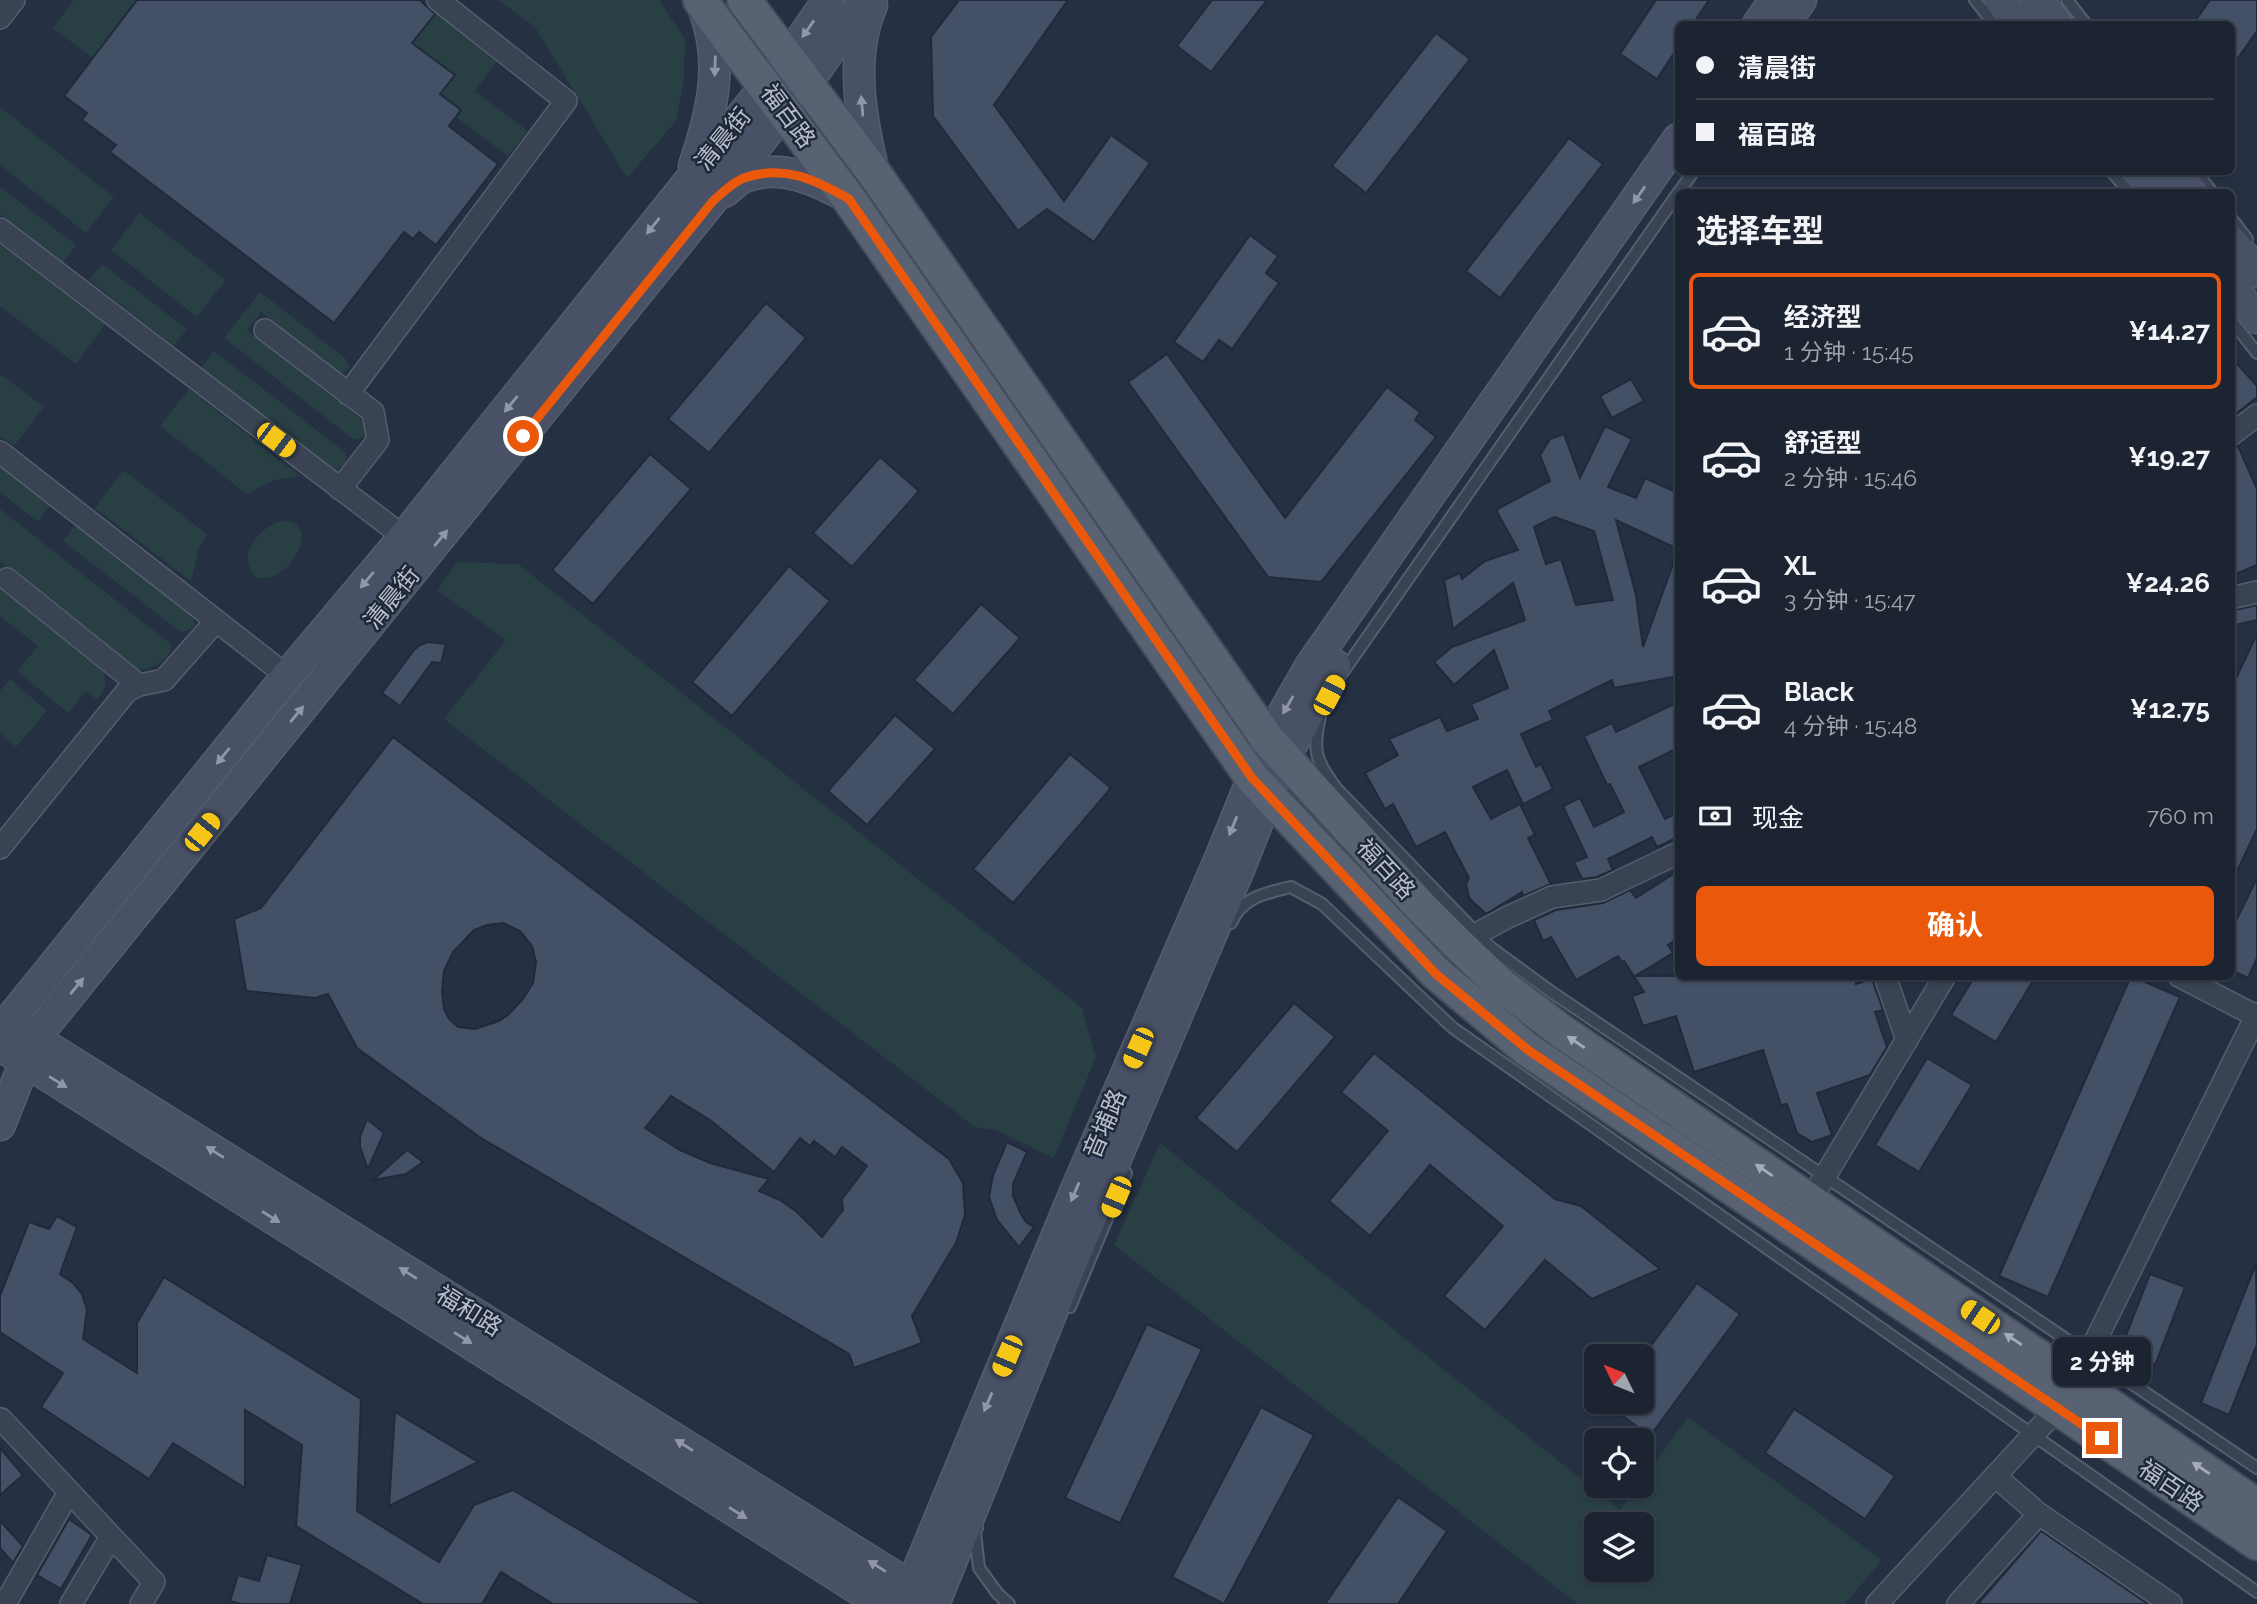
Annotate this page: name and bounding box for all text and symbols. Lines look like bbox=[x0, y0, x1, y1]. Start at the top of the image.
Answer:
one-way arrow bbox=[801, 20, 815, 38]
text: 清晨街 bbox=[1738, 53, 1816, 83]
one-way arrow bbox=[709, 55, 720, 77]
street label: 福百路 bbox=[755, 78, 822, 153]
one-way arrow bbox=[856, 95, 867, 117]
street label: 清晨街 bbox=[689, 102, 757, 176]
text: 福百路 bbox=[1738, 120, 1816, 150]
one-way arrow bbox=[1632, 186, 1646, 204]
text: 选择车型 bbox=[1696, 212, 1824, 249]
one-way arrow bbox=[646, 217, 661, 235]
icon: car bbox=[1700, 300, 1763, 363]
text: 经济型 bbox=[1784, 302, 1862, 332]
text: ¥14.27 bbox=[2129, 316, 2210, 346]
text: 1 分钟 · 15:45 bbox=[1784, 338, 1914, 365]
one-way arrow bbox=[504, 395, 519, 412]
car bbox=[253, 419, 300, 461]
route start bbox=[507, 420, 539, 452]
icon: car bbox=[1700, 426, 1763, 489]
text: 舒适型 bbox=[1784, 428, 1862, 458]
text: ¥19.27 bbox=[2128, 442, 2210, 472]
text: 2 分钟 · 15:46 bbox=[1784, 464, 1917, 491]
one-way arrow bbox=[433, 529, 448, 547]
text: XL bbox=[1784, 551, 1816, 581]
icon: car bbox=[1700, 552, 1763, 615]
street label: 清晨街 bbox=[358, 561, 426, 635]
text: ¥24.26 bbox=[2126, 568, 2210, 598]
one-way arrow bbox=[360, 571, 375, 589]
text: 3 分钟 · 15:47 bbox=[1784, 586, 1916, 613]
car bbox=[1310, 672, 1349, 718]
text: Black bbox=[1784, 677, 1854, 707]
icon: car bbox=[1700, 678, 1763, 741]
text: ¥12.75 bbox=[2130, 694, 2210, 724]
one-way arrow bbox=[1282, 696, 1294, 715]
one-way arrow bbox=[290, 706, 305, 724]
text: 4 分钟 · 15:48 bbox=[1784, 712, 1917, 739]
one-way arrow bbox=[215, 746, 230, 764]
icon: cash bbox=[1696, 797, 1734, 835]
text: 760 m bbox=[2147, 802, 2214, 829]
text: 现金 bbox=[1752, 803, 1804, 833]
car bbox=[181, 809, 224, 855]
one-way arrow bbox=[1227, 816, 1238, 837]
street label: 福百路 bbox=[1351, 832, 1422, 905]
button: 确认 bbox=[1696, 886, 2214, 966]
one-way arrow bbox=[69, 978, 84, 995]
car bbox=[1120, 1025, 1157, 1071]
one-way arrow bbox=[1567, 1035, 1585, 1049]
one-way arrow bbox=[48, 1075, 67, 1088]
street label: 音埔路 bbox=[1077, 1085, 1132, 1163]
one-way arrow bbox=[205, 1146, 225, 1159]
one-way arrow bbox=[1755, 1163, 1773, 1177]
car bbox=[1099, 1174, 1134, 1220]
one-way arrow bbox=[1069, 1182, 1080, 1203]
one-way arrow bbox=[261, 1210, 280, 1223]
one-way arrow bbox=[398, 1266, 417, 1279]
street label: 福和路 bbox=[431, 1279, 507, 1342]
car bbox=[1957, 1297, 2004, 1337]
one-way arrow bbox=[453, 1332, 472, 1345]
car bbox=[990, 1333, 1025, 1379]
one-way arrow bbox=[2003, 1333, 2023, 1346]
callout: 2 分钟 bbox=[2053, 1336, 2151, 1386]
north arrow bbox=[1584, 1344, 1654, 1414]
map controls bbox=[1584, 1344, 1654, 1582]
text: 2 分钟 bbox=[2070, 1348, 2134, 1375]
one-way arrow bbox=[982, 1392, 993, 1413]
route end bbox=[2086, 1422, 2118, 1454]
button: locate bbox=[1584, 1428, 1654, 1498]
one-way arrow bbox=[674, 1439, 694, 1452]
street label: 福百路 bbox=[2133, 1453, 2209, 1518]
one-way arrow bbox=[2192, 1461, 2210, 1475]
one-way arrow bbox=[728, 1506, 747, 1519]
button: layers bbox=[1584, 1512, 1654, 1582]
one-way arrow bbox=[867, 1559, 887, 1572]

